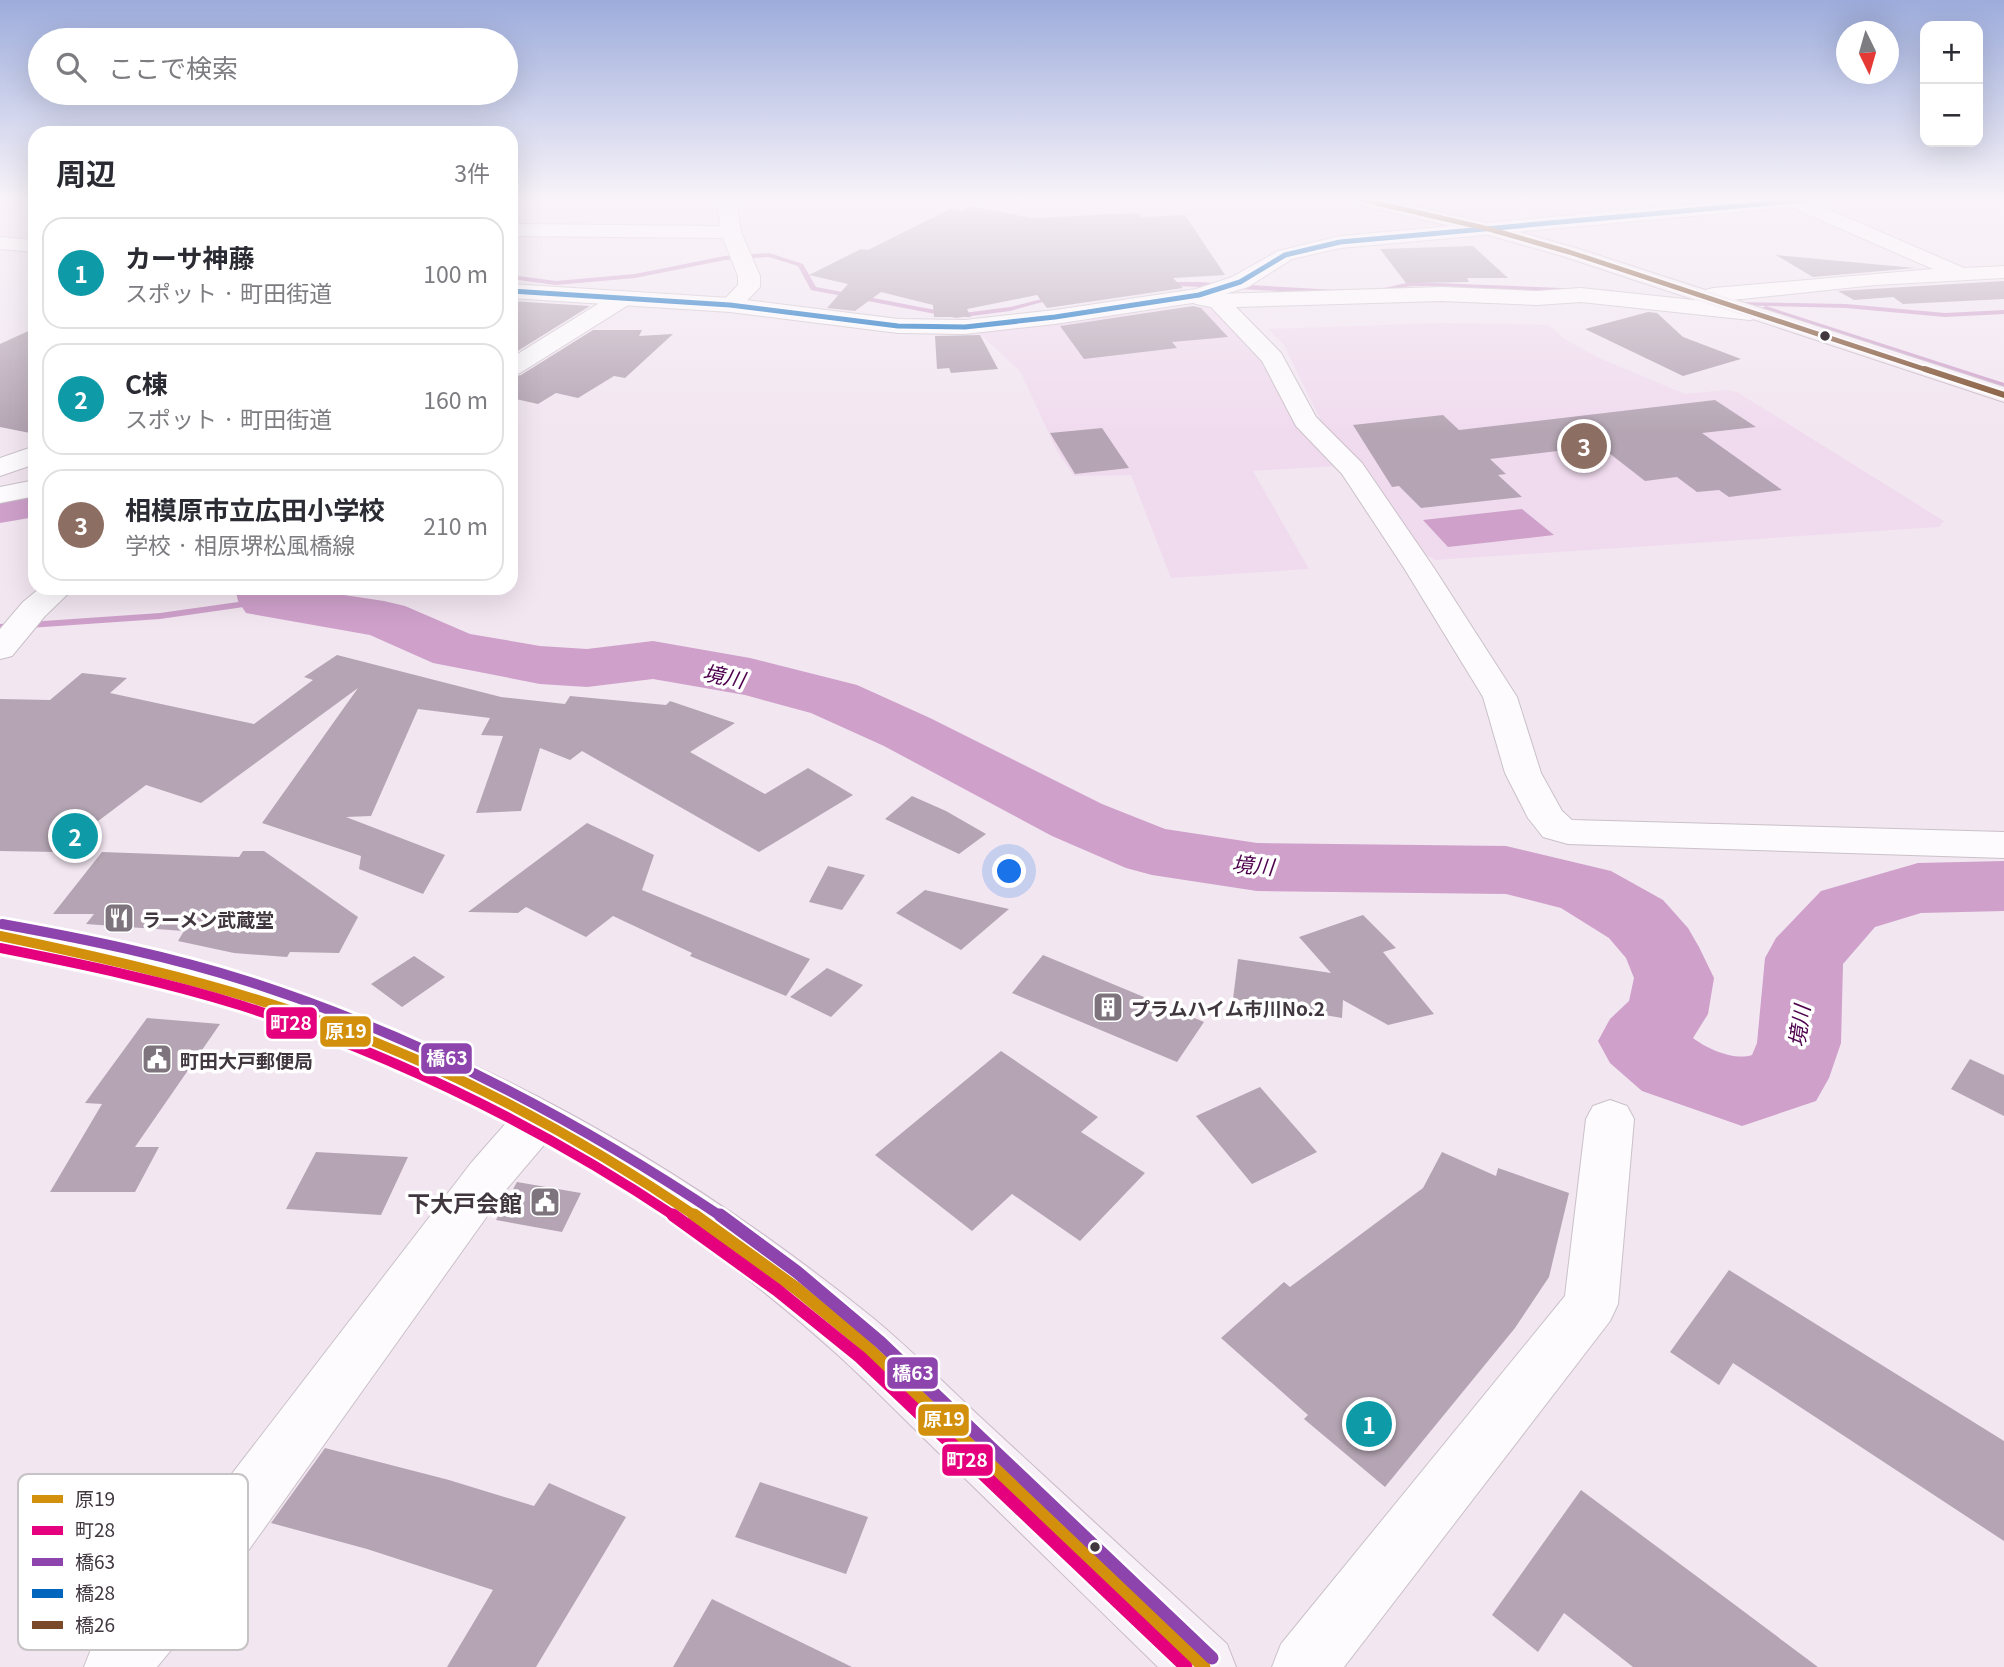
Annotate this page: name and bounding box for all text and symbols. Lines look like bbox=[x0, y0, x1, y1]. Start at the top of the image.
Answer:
north arrow bbox=[1836, 21, 1899, 84]
map controls bbox=[1920, 21, 1983, 147]
button: + bbox=[1920, 21, 1983, 84]
search box bbox=[28, 28, 518, 105]
icon: search bbox=[52, 48, 90, 86]
text: ここで検索 bbox=[108, 48, 238, 85]
button: − bbox=[1920, 84, 1983, 147]
text: 周辺 bbox=[56, 150, 116, 194]
text: 3件 bbox=[454, 155, 490, 189]
text: カーサ神藤 bbox=[125, 238, 254, 275]
text: 1 bbox=[74, 256, 88, 290]
text: 100 m bbox=[423, 256, 488, 290]
text: スポット · 町田街道 bbox=[125, 275, 332, 309]
unlabelled marker bbox=[1818, 329, 1832, 343]
text: C棟 bbox=[125, 364, 168, 401]
text: 2 bbox=[74, 382, 88, 416]
text: 160 m bbox=[423, 382, 488, 416]
text: スポット · 町田街道 bbox=[125, 401, 332, 435]
pin: 3 bbox=[1561, 420, 1607, 472]
text: 相模原市立広田小学校 bbox=[125, 490, 385, 527]
text: 3 bbox=[74, 508, 88, 542]
text: 210 m bbox=[423, 508, 488, 542]
text: 学校 · 相原堺松風橋線 bbox=[125, 527, 355, 561]
water label: 境川 bbox=[700, 656, 750, 694]
pin: 2 bbox=[52, 810, 98, 862]
water label: 境川 bbox=[1231, 847, 1277, 881]
your location bbox=[992, 854, 1026, 888]
restaurant icon: ラーメン武蔵堂 bbox=[102, 901, 136, 935]
place label: ラーメン武蔵堂 bbox=[142, 905, 274, 932]
building icon: プラムハイム市川No.2 bbox=[1091, 990, 1125, 1024]
place label: プラムハイム市川No.2 bbox=[1131, 994, 1325, 1021]
water label: 境川 bbox=[1780, 1001, 1816, 1049]
line badge: 町28 bbox=[265, 1006, 318, 1040]
text: 町28 bbox=[270, 1008, 312, 1035]
line badge: 原19 bbox=[319, 1015, 372, 1048]
text: 原19 bbox=[325, 1016, 367, 1043]
public building icon: 町田大戸郵便局 bbox=[140, 1042, 174, 1076]
line badge: 橋63 bbox=[420, 1042, 473, 1075]
text: 橋63 bbox=[426, 1043, 468, 1070]
place label: 町田大戸郵便局 bbox=[180, 1046, 313, 1073]
place label: 下大戸会館 bbox=[407, 1185, 522, 1219]
public building icon: 下大戸会館 bbox=[528, 1185, 562, 1219]
line badge: 橋63 bbox=[886, 1356, 939, 1390]
text: 橋63 bbox=[892, 1358, 934, 1385]
pin: 1 bbox=[1346, 1398, 1392, 1450]
line badge: 原19 bbox=[917, 1403, 970, 1437]
text: 原19 bbox=[923, 1404, 965, 1431]
line badge: 町28 bbox=[941, 1443, 994, 1477]
text: 町28 bbox=[946, 1445, 988, 1472]
legend bbox=[18, 1474, 248, 1650]
text: 原19 bbox=[75, 1484, 115, 1511]
text: 町28 bbox=[75, 1515, 115, 1542]
unlabelled marker bbox=[1088, 1540, 1102, 1554]
text: 橋63 bbox=[75, 1547, 115, 1574]
text: 橋28 bbox=[75, 1578, 115, 1605]
text: 橋26 bbox=[75, 1610, 115, 1637]

